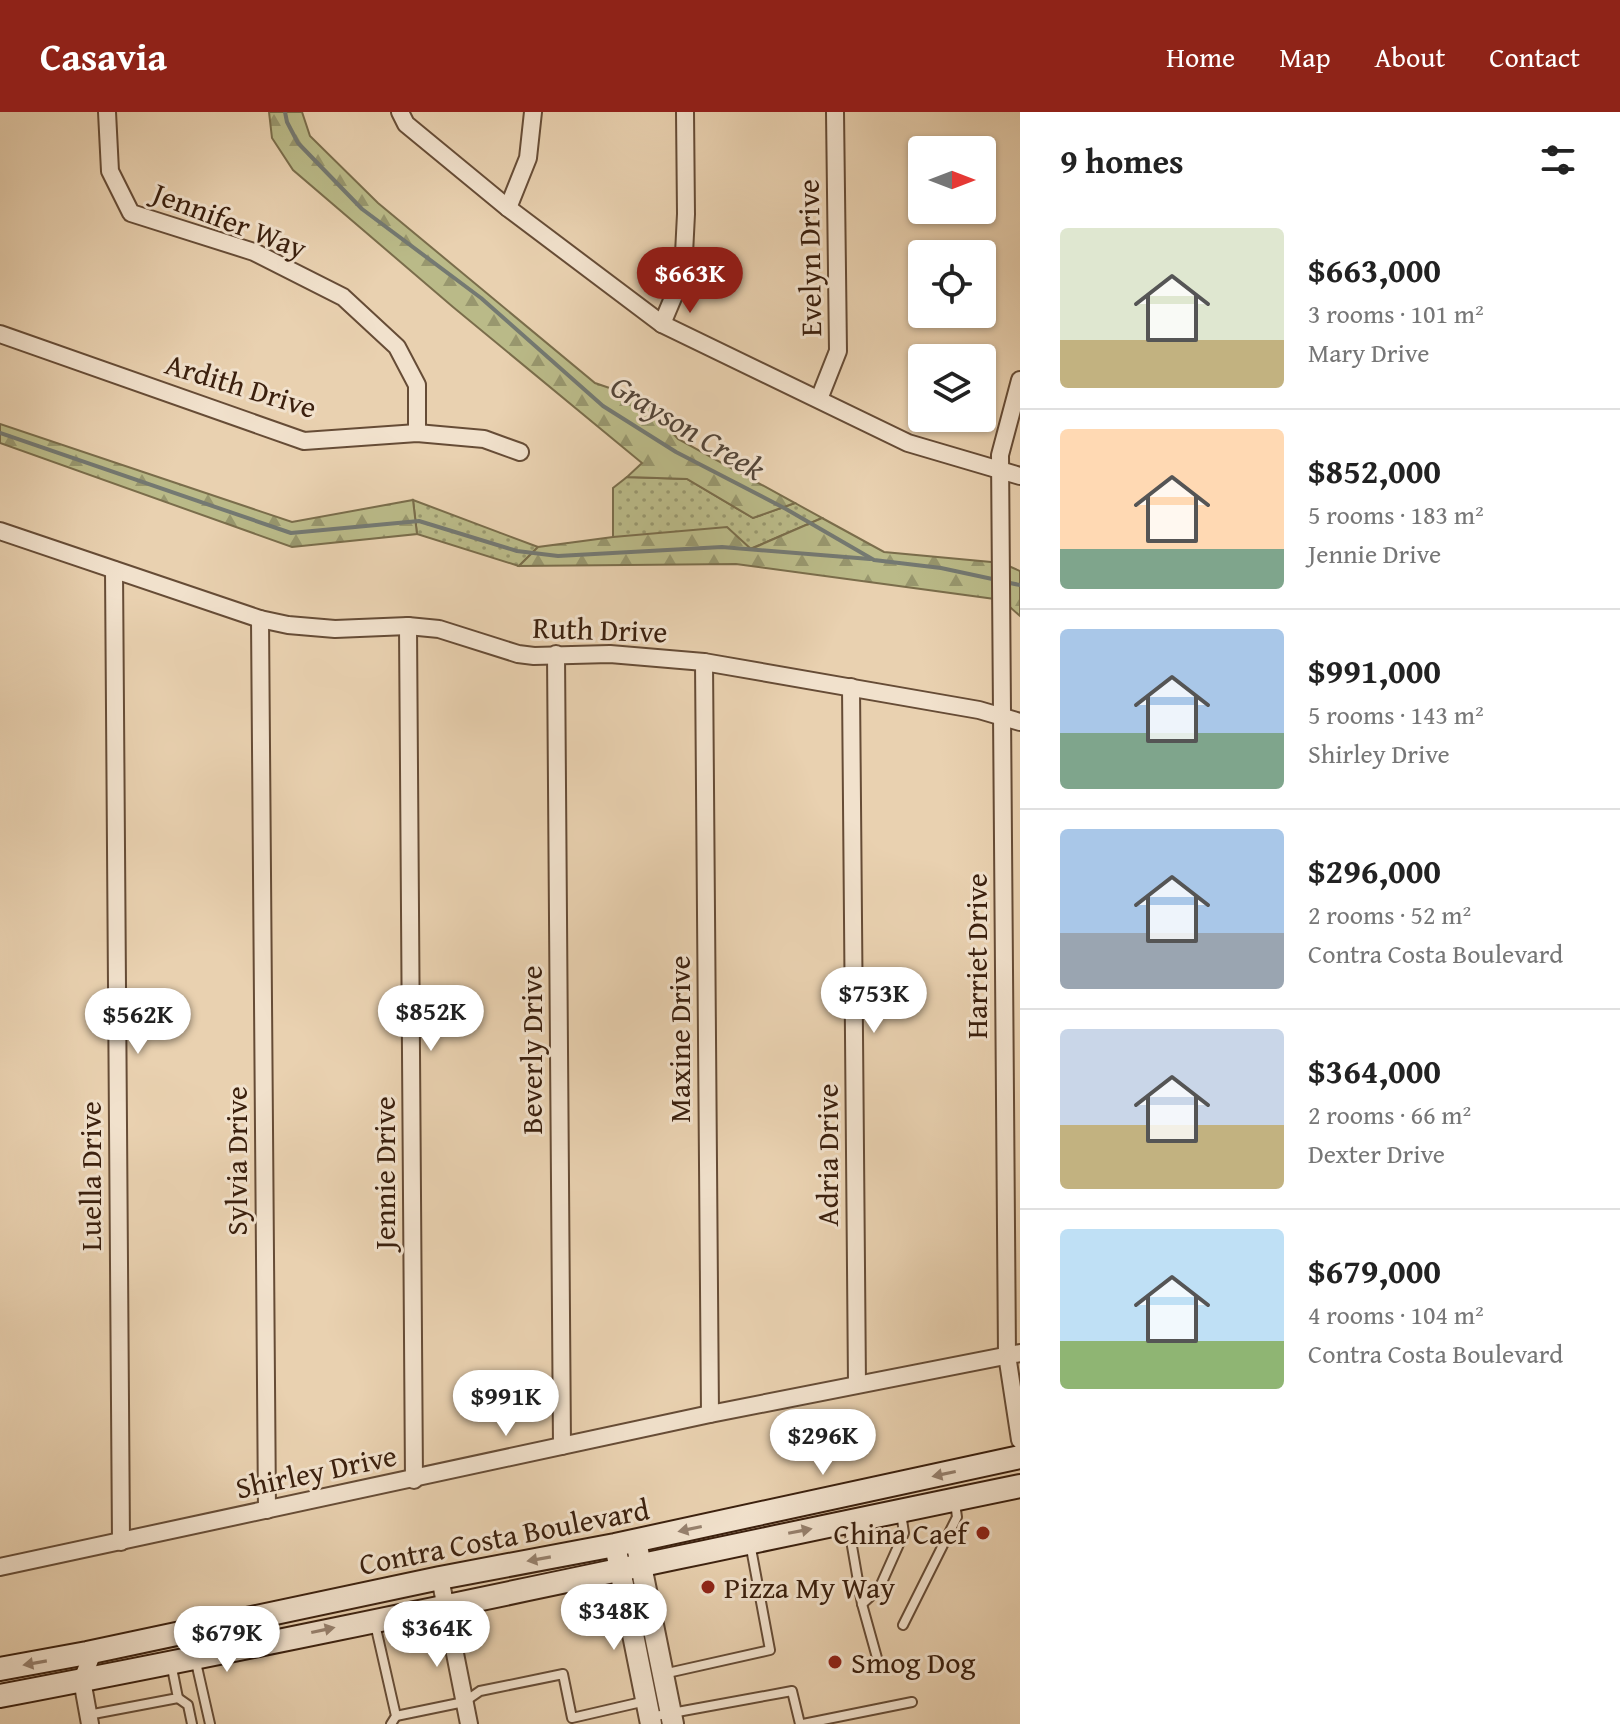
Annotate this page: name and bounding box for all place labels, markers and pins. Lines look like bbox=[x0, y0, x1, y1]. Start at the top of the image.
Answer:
pin: $663K bbox=[634, 247, 746, 315]
pin: $753K bbox=[818, 967, 930, 1035]
pin: $852K bbox=[375, 985, 487, 1053]
pin: $562K bbox=[82, 988, 194, 1056]
pin: $991K bbox=[450, 1370, 562, 1438]
pin: $296K bbox=[767, 1409, 879, 1477]
place label: China Caef bbox=[834, 1511, 970, 1555]
marker: China Caef bbox=[974, 1524, 992, 1542]
place label: Pizza My Way bbox=[724, 1565, 895, 1609]
marker: Pizza My Way bbox=[699, 1578, 717, 1596]
pin: $348K bbox=[558, 1584, 670, 1652]
pin: $364K bbox=[381, 1601, 493, 1669]
pin: $679K bbox=[171, 1606, 283, 1674]
place label: Smog Dog bbox=[851, 1640, 976, 1684]
marker: Smog Dog bbox=[826, 1653, 844, 1671]

